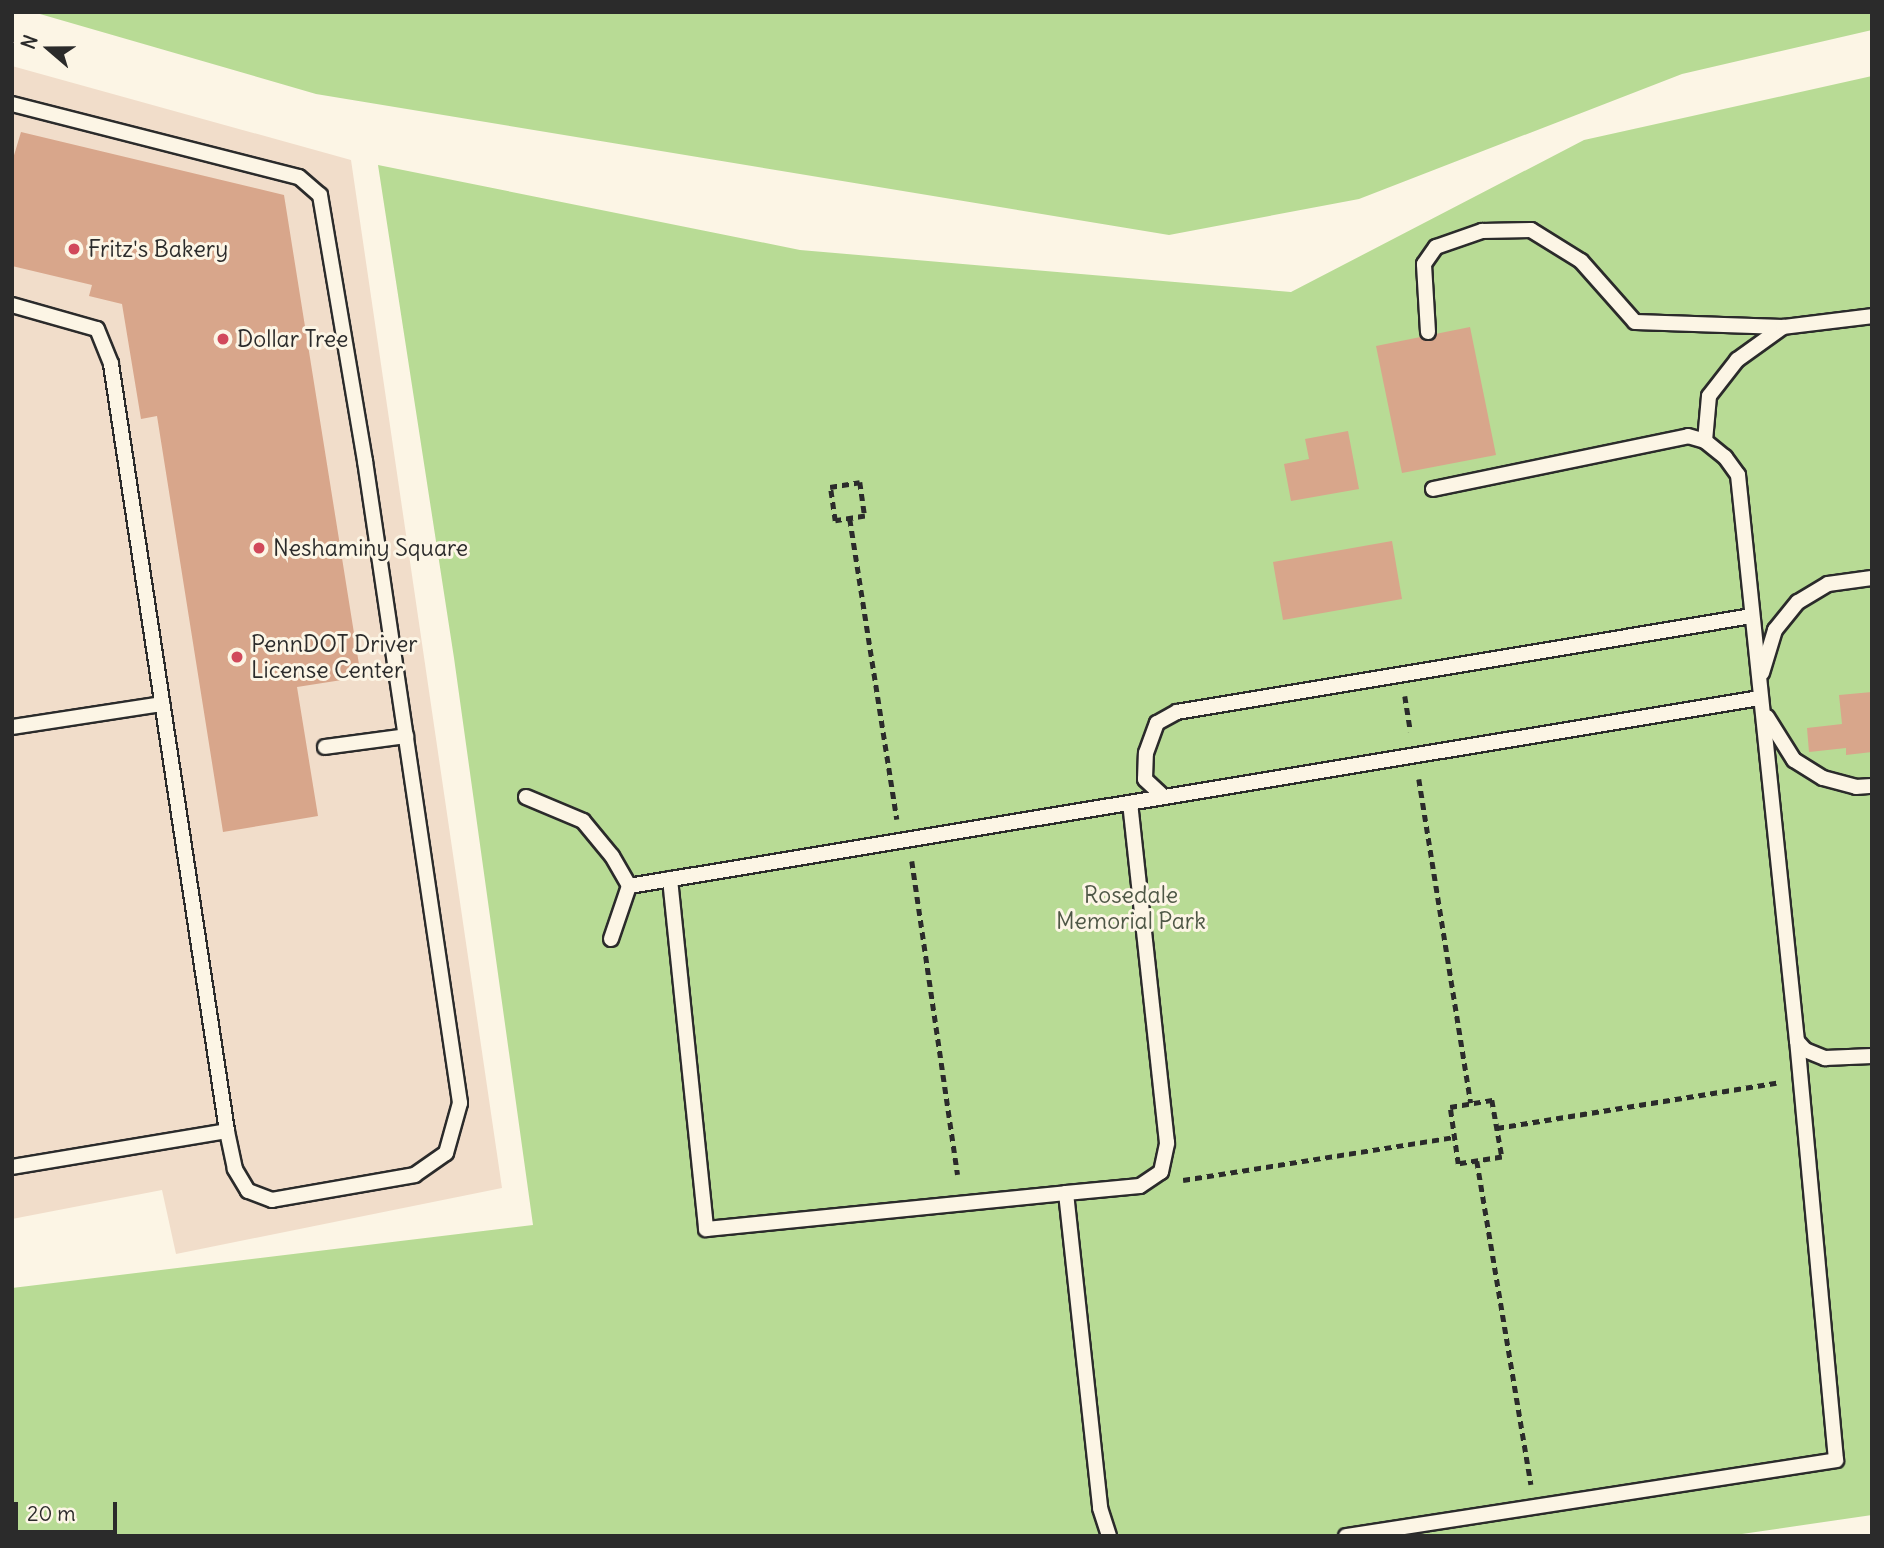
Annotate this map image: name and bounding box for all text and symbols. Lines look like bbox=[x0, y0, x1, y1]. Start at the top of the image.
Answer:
north arrow bbox=[14, 14, 84, 84]
text: N bbox=[16, 32, 43, 52]
place label: Fritz's Bakery bbox=[88, 235, 228, 263]
marker: Fritz's Bakery bbox=[66, 241, 82, 257]
place label: Dollar Tree bbox=[237, 325, 348, 353]
marker: Dollar Tree bbox=[215, 331, 231, 347]
place label: Neshaminy Square bbox=[273, 534, 468, 562]
marker: Neshaminy Square bbox=[251, 540, 267, 556]
place label: PennDOT Driver License Center bbox=[251, 630, 418, 684]
marker: PennDOT Driver License Center bbox=[229, 649, 245, 665]
park label: Rosedale Memorial Park bbox=[1056, 881, 1206, 935]
scale bar bbox=[18, 1488, 121, 1532]
text: 20 m bbox=[27, 1500, 76, 1527]

